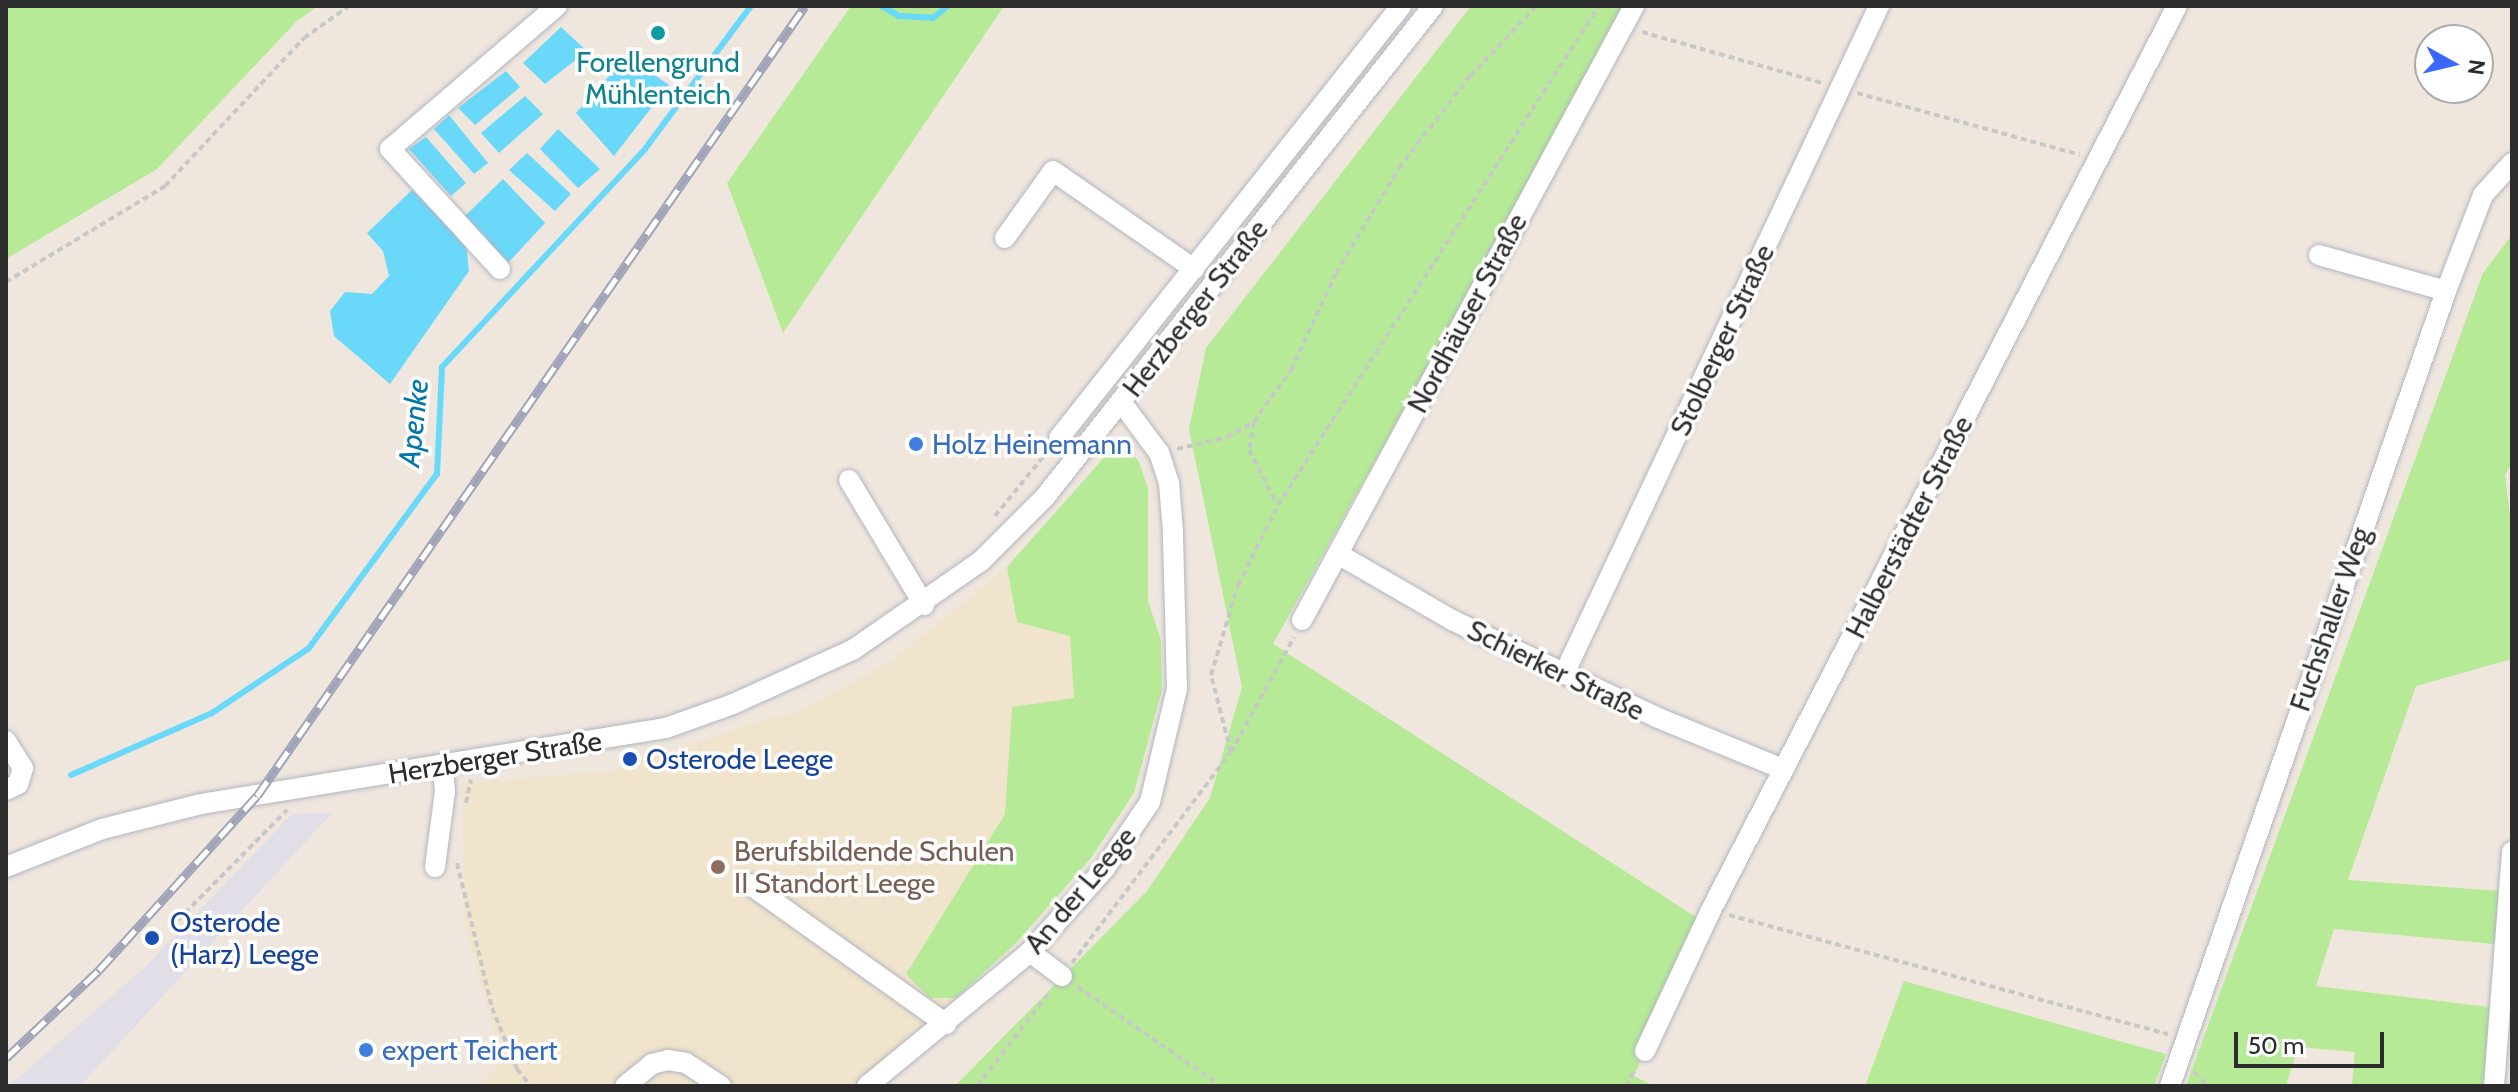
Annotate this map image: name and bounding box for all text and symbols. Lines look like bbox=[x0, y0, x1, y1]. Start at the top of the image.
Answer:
marker: Forellengrund Mühlenteich bbox=[649, 24, 667, 42]
north arrow bbox=[2414, 24, 2494, 104]
place label: Forellengrund Mühlenteich bbox=[576, 45, 740, 111]
text: N bbox=[2462, 58, 2491, 77]
street label: Nordhäuser Straße bbox=[1400, 208, 1534, 418]
street label: Herzberger Straße bbox=[1115, 213, 1275, 403]
street label: Stolberger Straße bbox=[1663, 239, 1781, 441]
water label: Apenke bbox=[391, 377, 437, 469]
street label: Halberstädter Straße bbox=[1838, 410, 1980, 644]
place label: Holz Heinemann bbox=[932, 427, 1132, 461]
marker: Holz Heinemann bbox=[907, 435, 925, 453]
street label: Fuchshaller Weg bbox=[2283, 522, 2377, 716]
street label: Schierker Straße bbox=[1462, 613, 1650, 727]
street label: Herzberger Straße bbox=[386, 724, 604, 790]
place label: Osterode Leege bbox=[646, 742, 833, 776]
marker: Osterode Leege bbox=[621, 750, 639, 768]
street label: An der Leege bbox=[1017, 820, 1143, 960]
place label: Berufsbildende Schulen II Standort Leege bbox=[734, 834, 1014, 900]
marker: Berufsbildende Schulen II Standort Leege bbox=[709, 858, 727, 876]
place label: Osterode (Harz) Leege bbox=[170, 905, 319, 971]
marker: Osterode (Harz) Leege bbox=[141, 927, 163, 949]
scale bar bbox=[2238, 1016, 2388, 1066]
text: 50 m bbox=[2248, 1031, 2304, 1060]
place label: expert Teichert bbox=[382, 1033, 557, 1067]
marker: expert Teichert bbox=[357, 1041, 375, 1059]

